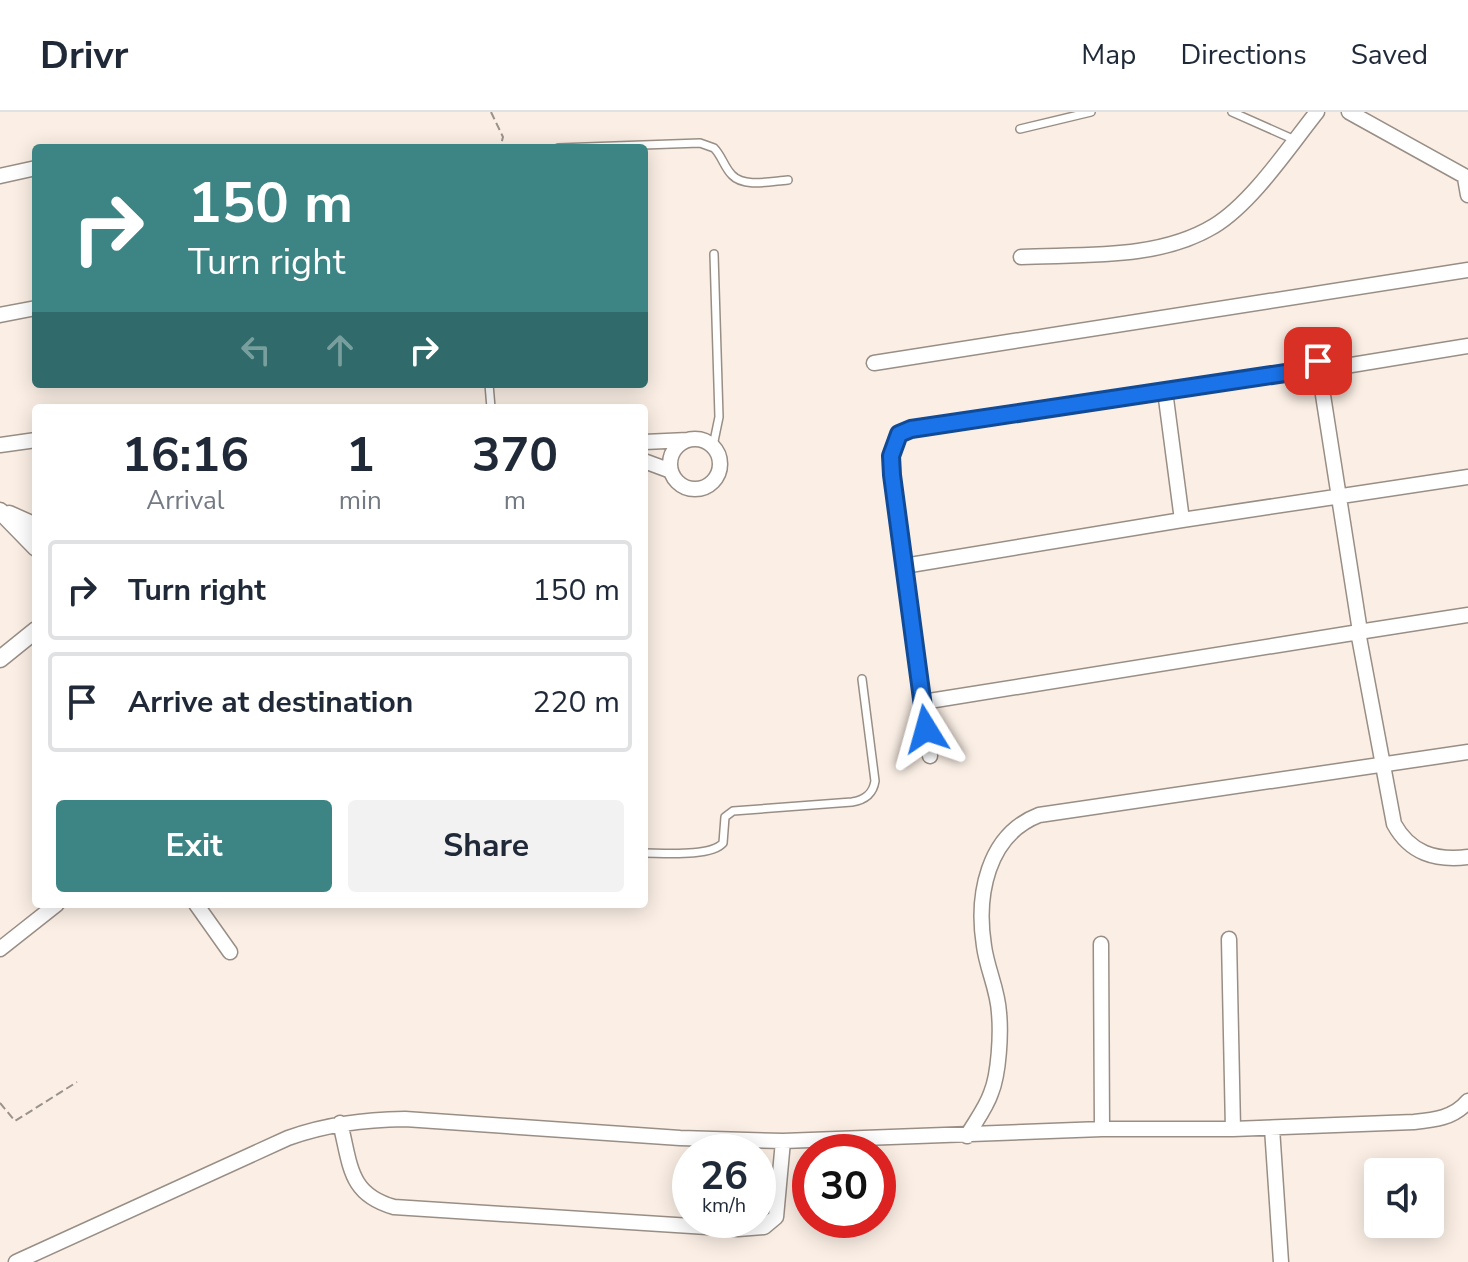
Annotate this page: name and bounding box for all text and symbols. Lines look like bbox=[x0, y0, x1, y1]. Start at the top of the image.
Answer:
text: Drivr bbox=[40, 30, 128, 81]
text: Map bbox=[1081, 36, 1136, 74]
text: Directions bbox=[1180, 36, 1307, 74]
text: Saved bbox=[1351, 36, 1428, 74]
text: 150 m bbox=[188, 165, 353, 242]
icon: right bbox=[56, 176, 160, 280]
text: Turn right bbox=[188, 238, 345, 287]
pin bbox=[1284, 327, 1352, 395]
icon: left bbox=[234, 328, 278, 372]
icon: ahead bbox=[318, 328, 362, 372]
icon: right bbox=[402, 328, 446, 372]
icon: arrive bbox=[1296, 339, 1340, 383]
text: 16:16 bbox=[122, 422, 249, 488]
text: 1 bbox=[346, 422, 375, 488]
text: 370 bbox=[472, 422, 558, 488]
text: Arrival bbox=[146, 483, 225, 518]
text: min bbox=[339, 483, 382, 518]
text: m bbox=[504, 483, 526, 518]
icon: right bbox=[60, 568, 104, 612]
text: Turn right bbox=[128, 570, 266, 611]
text: 150 m bbox=[533, 570, 620, 611]
icon: arrive bbox=[60, 680, 104, 724]
text: Arrive at destination bbox=[128, 682, 413, 723]
text: 220 m bbox=[533, 682, 620, 723]
position arrow bbox=[884, 687, 968, 771]
button: Exit bbox=[56, 800, 332, 892]
button: Share bbox=[348, 800, 624, 892]
speed limit sign: 30 bbox=[792, 1134, 896, 1238]
text: 26 bbox=[700, 1149, 748, 1203]
map controls bbox=[1364, 1158, 1444, 1238]
button: sound bbox=[1364, 1158, 1444, 1238]
text: km/h bbox=[702, 1192, 746, 1219]

